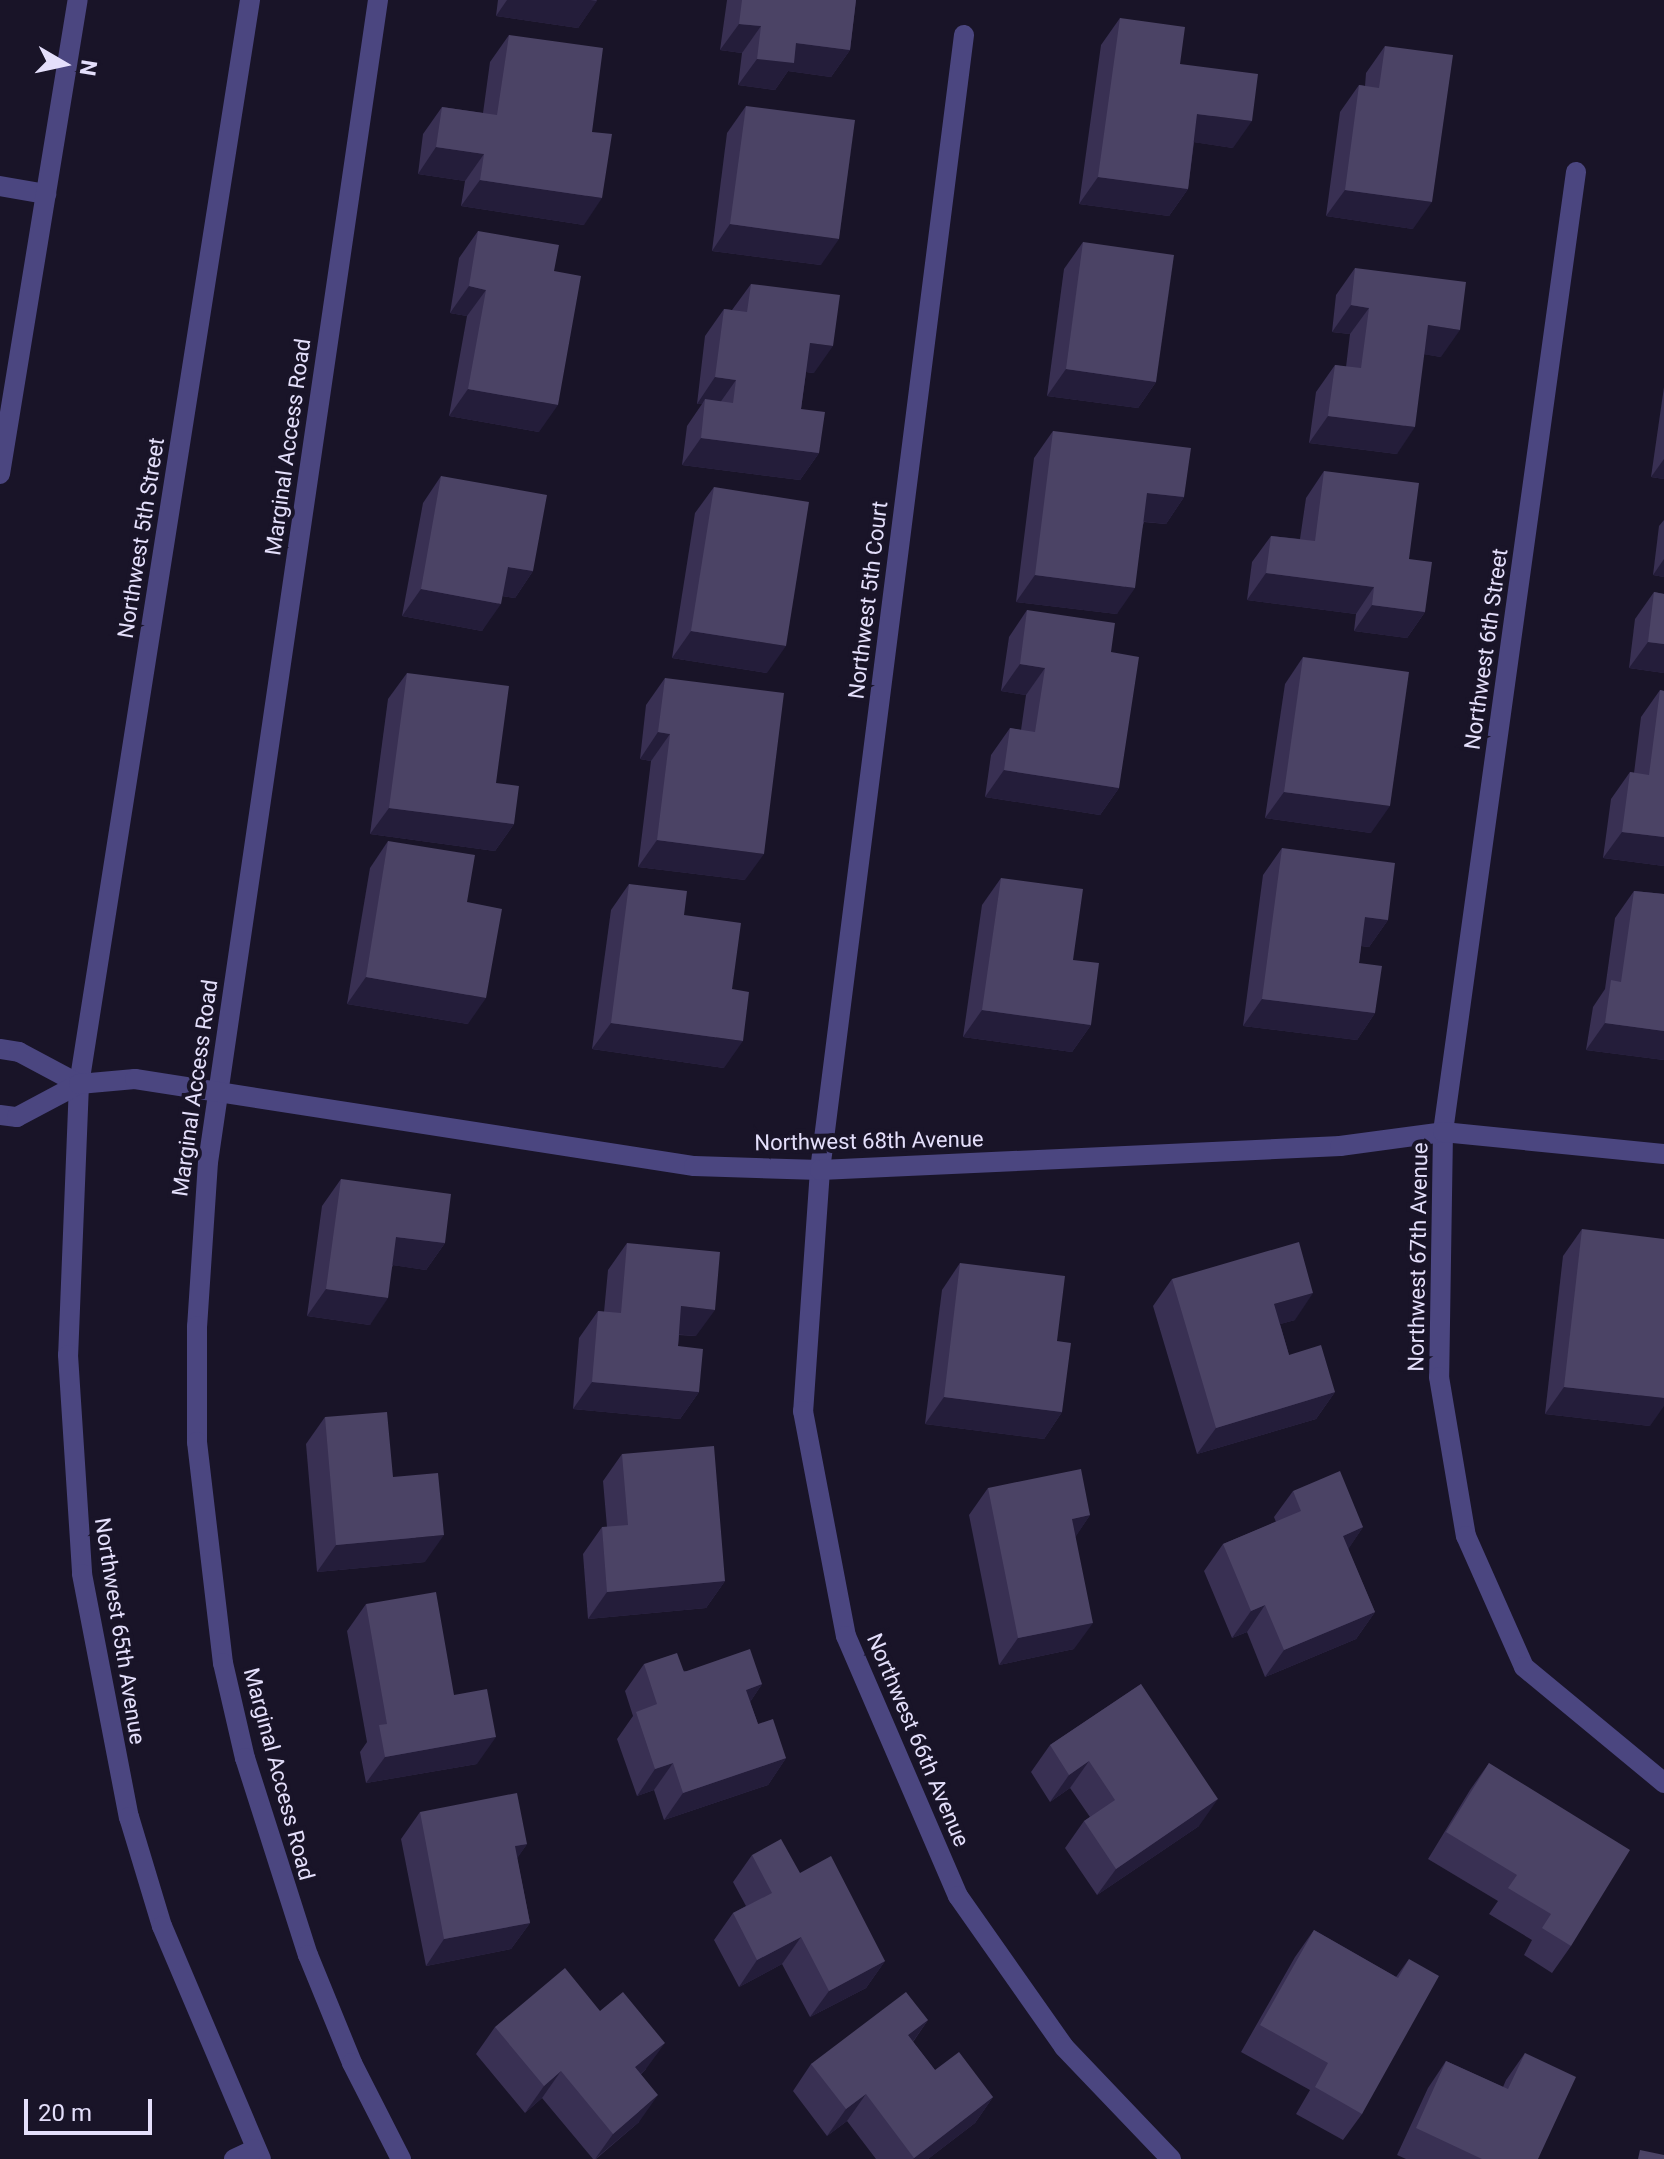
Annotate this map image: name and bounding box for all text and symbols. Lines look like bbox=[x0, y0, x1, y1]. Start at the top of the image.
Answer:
north arrow bbox=[24, 24, 104, 104]
text: N bbox=[75, 58, 102, 77]
street label: Marginal Access Road bbox=[260, 337, 316, 557]
street label: Northwest 5th Street bbox=[112, 436, 170, 640]
street label: Northwest 5th Court bbox=[843, 500, 893, 700]
street label: Northwest 6th Street bbox=[1459, 547, 1513, 751]
street label: Marginal Access Road bbox=[167, 978, 223, 1198]
street label: Northwest 68th Avenue bbox=[754, 1126, 984, 1156]
street label: Northwest 67th Avenue bbox=[1403, 1142, 1433, 1372]
street label: Northwest 65th Avenue bbox=[89, 1516, 151, 1746]
street label: Northwest 66th Avenue bbox=[861, 1629, 975, 1851]
street label: Marginal Access Road bbox=[238, 1665, 320, 1883]
scale bar bbox=[28, 2083, 156, 2133]
text: 20 m bbox=[38, 2099, 92, 2127]

